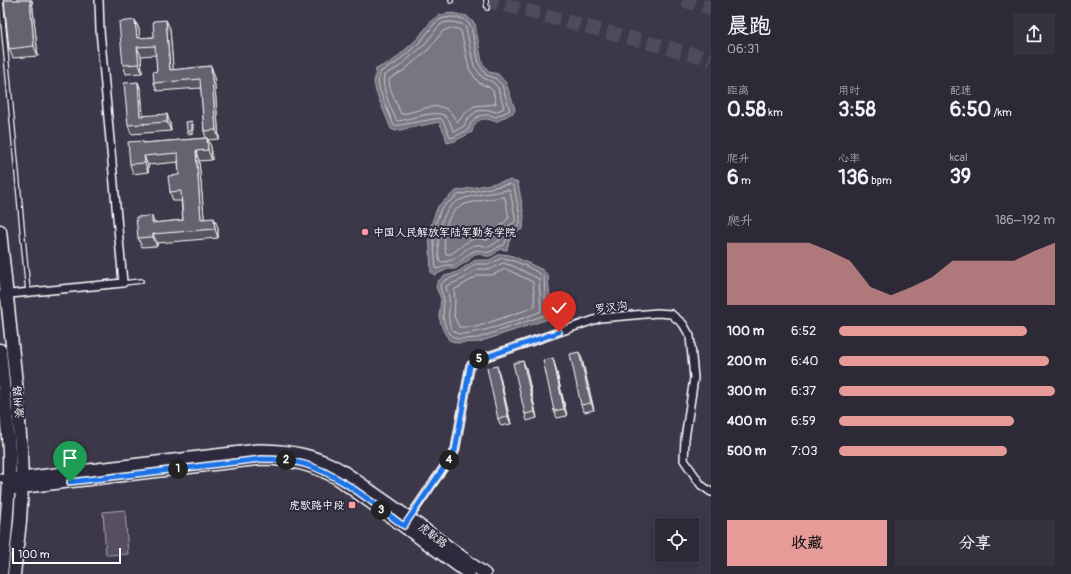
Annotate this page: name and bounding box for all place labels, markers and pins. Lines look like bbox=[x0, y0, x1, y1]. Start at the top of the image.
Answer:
place label: 中国人民解放军陆军勤务学院 bbox=[373, 226, 516, 239]
marker: 中国人民解放军陆军勤务学院 bbox=[360, 227, 370, 237]
pin bbox=[542, 291, 576, 332]
pin: 5 bbox=[469, 349, 489, 369]
pin bbox=[53, 441, 87, 482]
pin: 2 bbox=[276, 450, 296, 470]
pin: 4 bbox=[439, 450, 459, 470]
pin: 1 bbox=[168, 459, 188, 479]
place label: 虎歇路中段 bbox=[289, 499, 344, 512]
marker: 虎歇路中段 bbox=[347, 500, 357, 510]
pin: 3 bbox=[371, 500, 391, 520]

